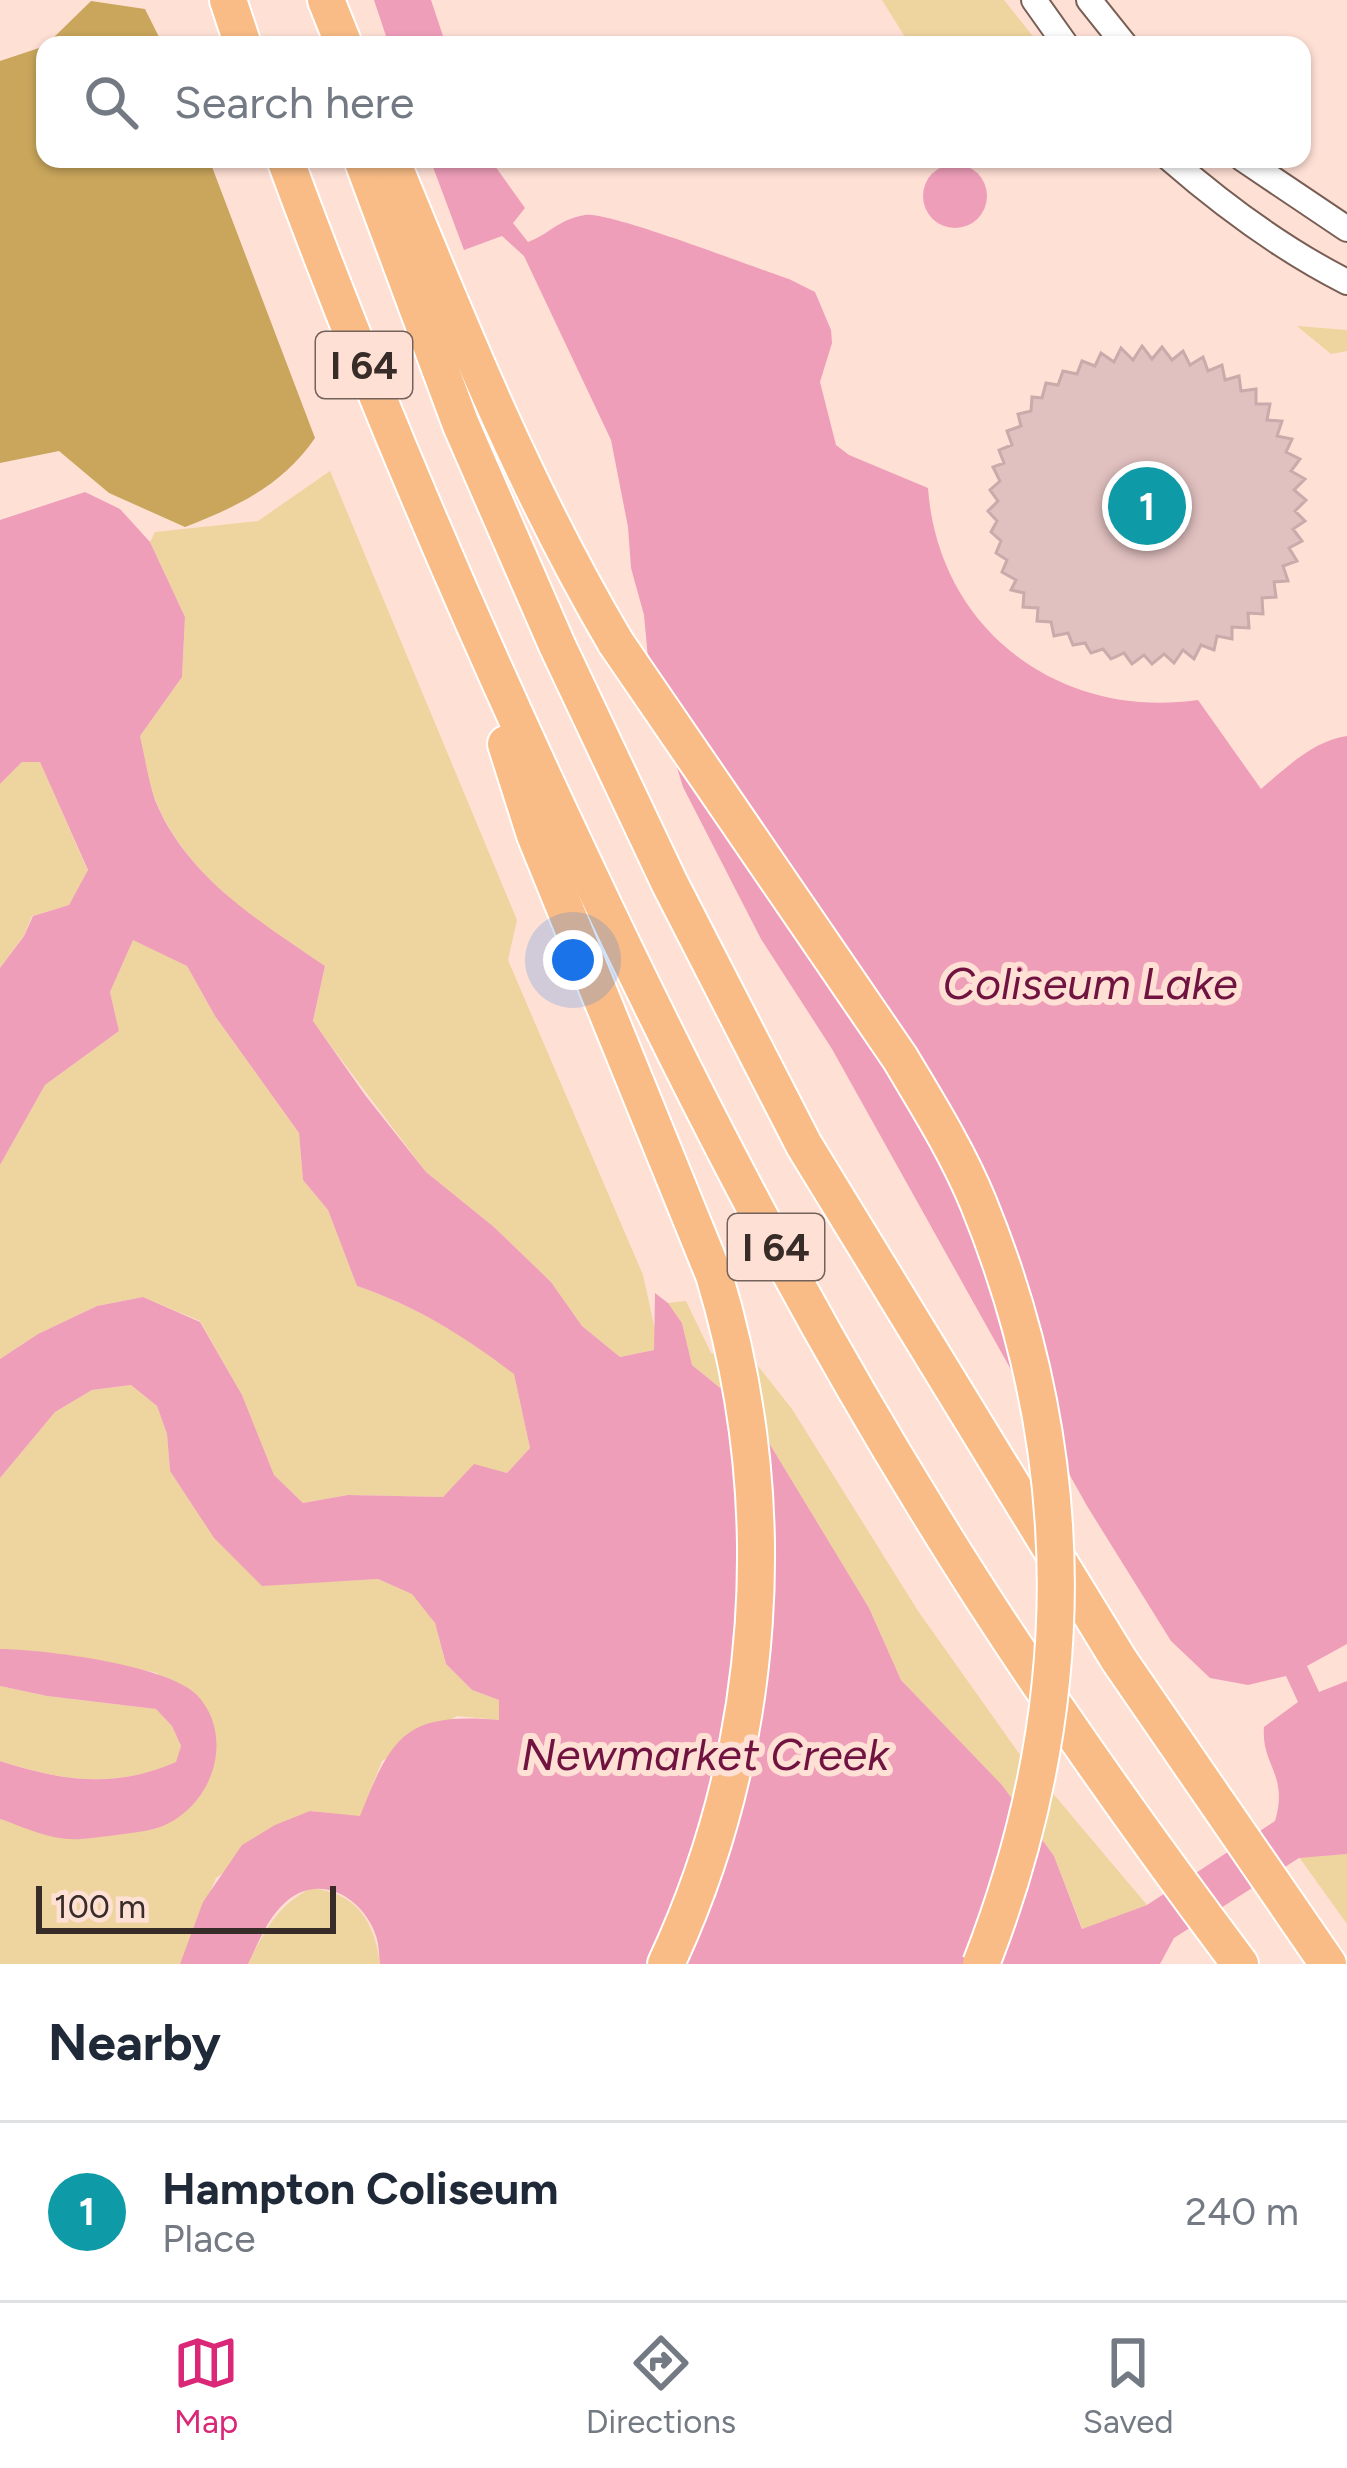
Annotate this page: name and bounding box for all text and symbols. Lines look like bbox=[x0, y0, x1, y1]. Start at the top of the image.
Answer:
search box bbox=[36, 36, 1311, 168]
icon: search bbox=[78, 69, 144, 135]
text: Search here bbox=[174, 75, 414, 129]
road number: I 64 bbox=[316, 332, 412, 398]
pin: 1 bbox=[1108, 461, 1186, 551]
your location bbox=[543, 930, 603, 990]
water label: Coliseum Lake bbox=[942, 956, 1238, 1010]
road number: I 64 bbox=[728, 1214, 824, 1280]
water label: Newmarket Creek bbox=[521, 1727, 890, 1781]
scale bar bbox=[36, 1880, 336, 1933]
text: 100 m bbox=[54, 1887, 146, 1926]
text: Nearby bbox=[48, 2012, 221, 2073]
text: Hampton Coliseum bbox=[162, 2161, 558, 2215]
text: 1 bbox=[79, 2188, 95, 2235]
text: 240 m bbox=[1185, 2188, 1299, 2235]
text: Place bbox=[162, 2215, 255, 2262]
tab: Map bbox=[173, 2330, 239, 2441]
tab: Directions bbox=[586, 2330, 736, 2441]
tab: Saved bbox=[1083, 2330, 1174, 2441]

